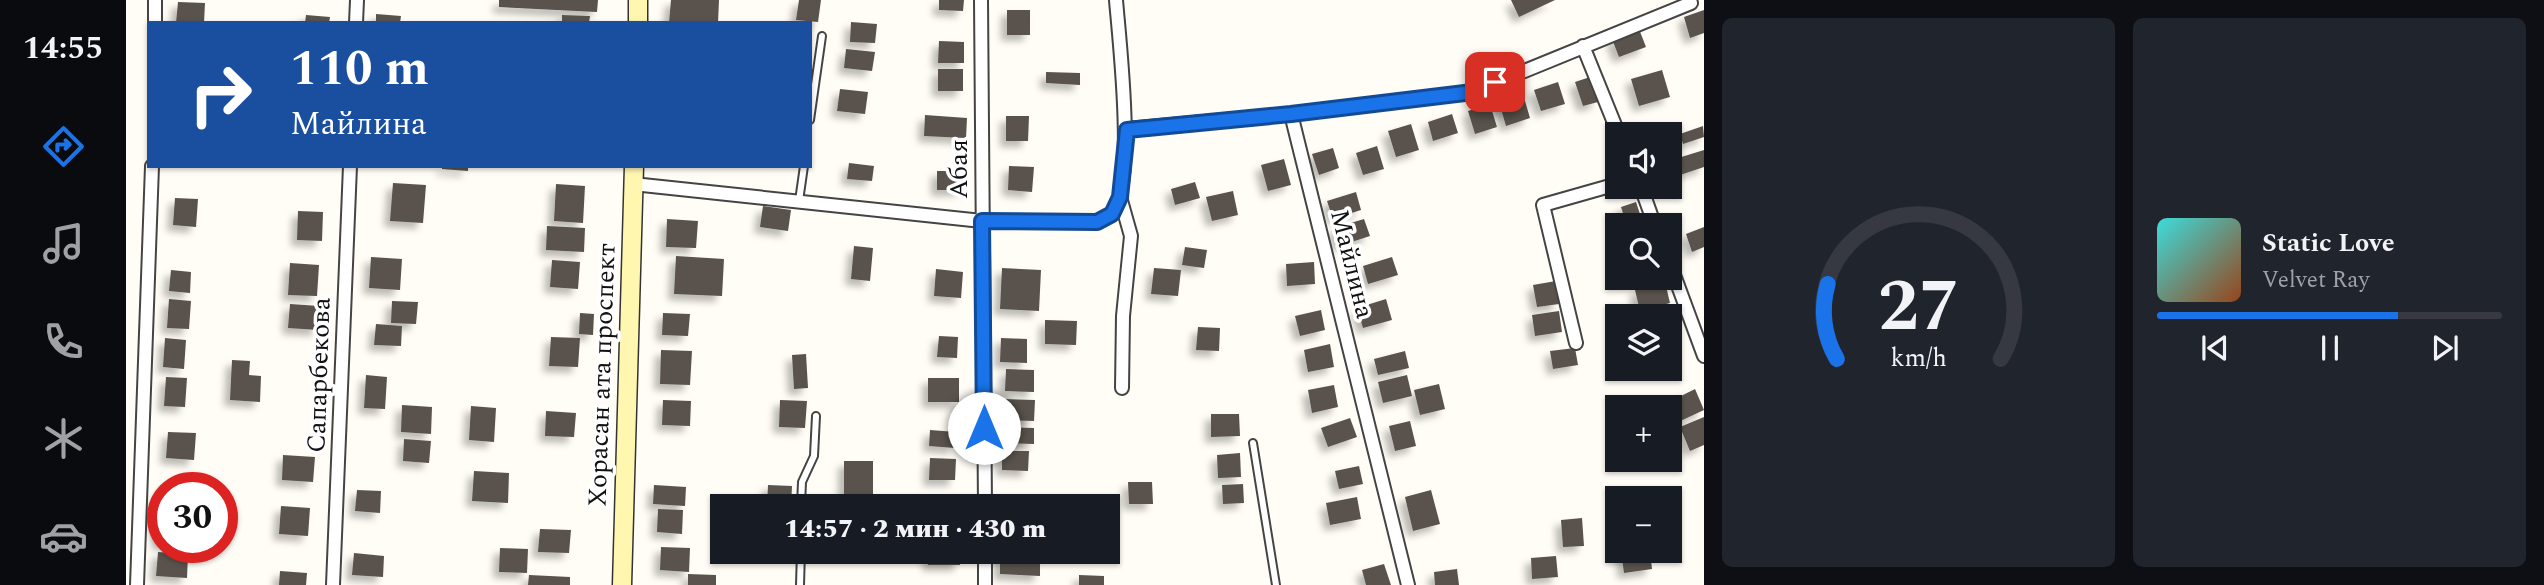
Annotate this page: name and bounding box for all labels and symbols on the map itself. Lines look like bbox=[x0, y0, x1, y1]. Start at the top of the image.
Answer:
pin bbox=[1465, 52, 1525, 112]
street label: Абая bbox=[939, 139, 979, 199]
street label: Майлина bbox=[1319, 205, 1385, 323]
street label: Хорасан ата проспект bbox=[577, 242, 627, 507]
street label: Сапарбекова bbox=[296, 296, 342, 453]
position arrow bbox=[947, 391, 1021, 465]
speed limit sign: 30 bbox=[147, 472, 238, 563]

